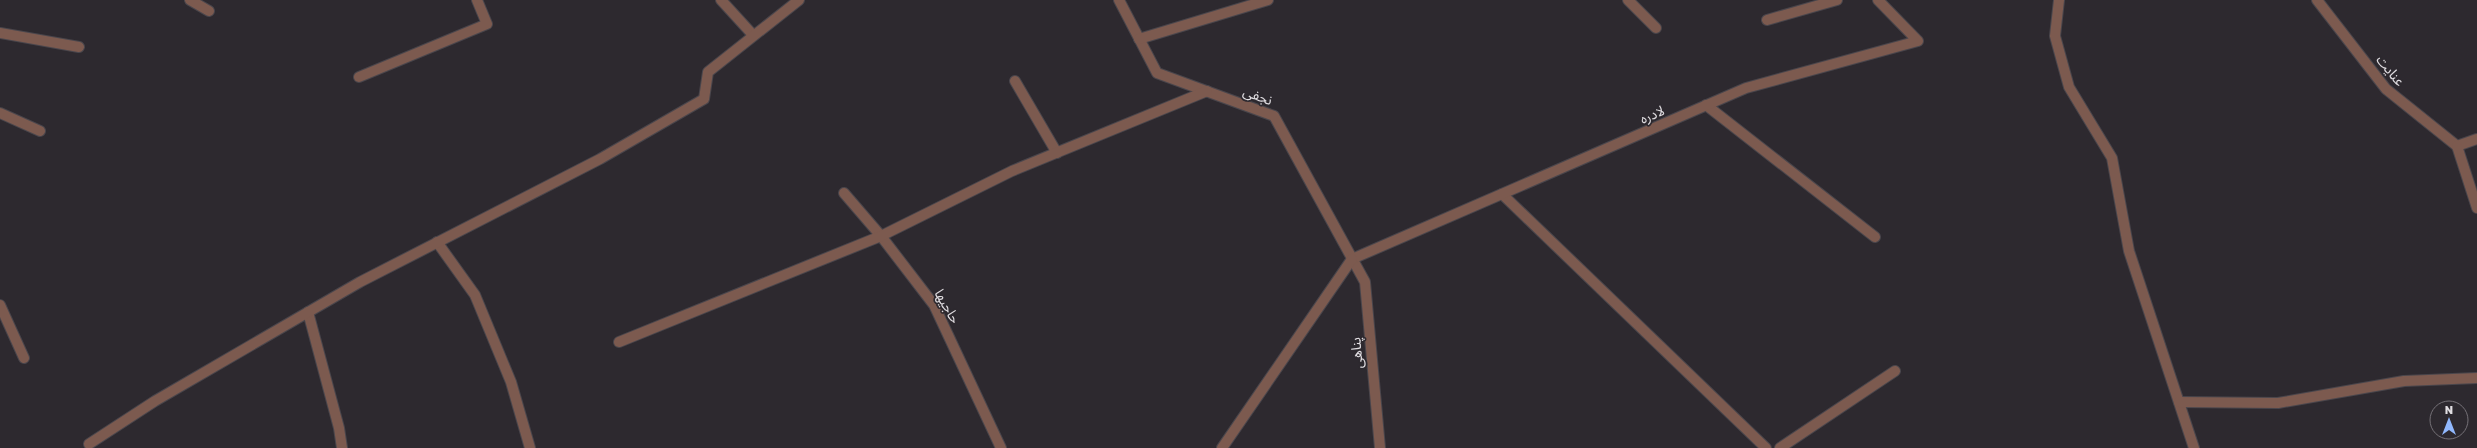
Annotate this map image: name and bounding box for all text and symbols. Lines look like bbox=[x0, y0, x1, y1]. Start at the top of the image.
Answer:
street label: عنایت bbox=[2373, 51, 2409, 89]
street label: نجفی bbox=[1241, 82, 1275, 109]
street label: لادره bbox=[1637, 101, 1667, 128]
street label: حاجیها bbox=[931, 286, 965, 327]
street label: پناهی bbox=[1346, 336, 1368, 369]
north arrow bbox=[2429, 400, 2469, 440]
text: N bbox=[2445, 403, 2453, 416]

